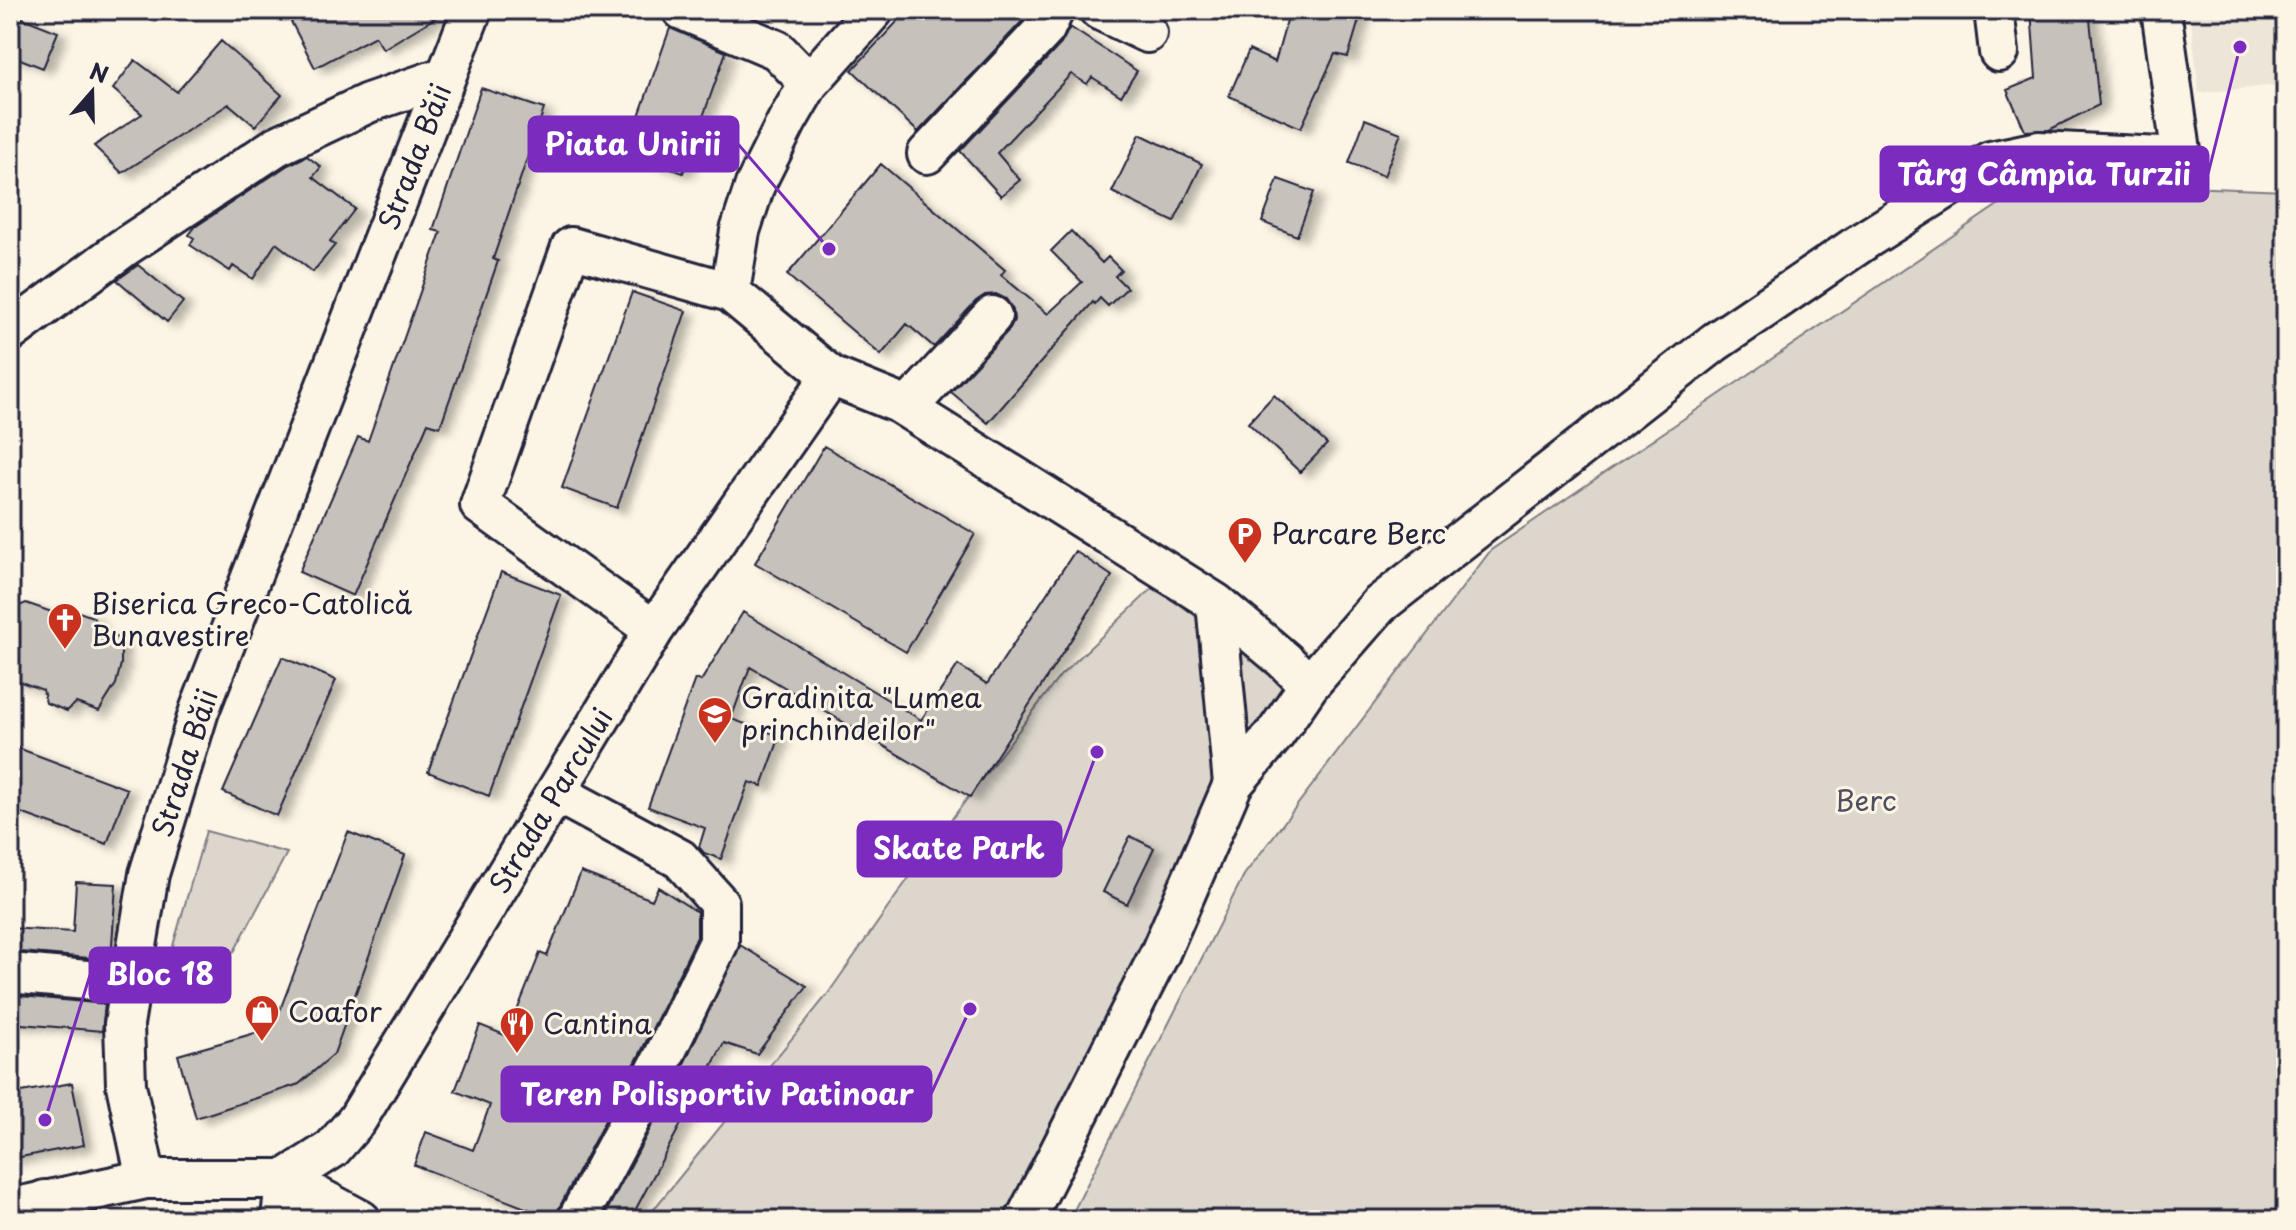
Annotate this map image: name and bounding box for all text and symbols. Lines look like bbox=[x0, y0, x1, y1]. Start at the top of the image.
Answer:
north arrow bbox=[52, 52, 132, 132]
text: N bbox=[86, 53, 113, 90]
street label: Strada Băii bbox=[366, 77, 461, 236]
callout: Piata Unirii bbox=[529, 117, 738, 171]
text: Piata Unirii bbox=[545, 120, 721, 165]
callout: Târg Câmpia Turzii bbox=[1881, 147, 2208, 201]
text: Târg Câmpia Turzii bbox=[1897, 150, 2191, 195]
place label: Parcare Berc bbox=[1271, 511, 1446, 554]
parking icon: Parcare Berc bbox=[1226, 515, 1264, 565]
place label: Biserica Greco-Catolică Bunavestire bbox=[91, 581, 413, 656]
church icon: Biserica Greco-Catolică Bunavestire bbox=[46, 601, 84, 651]
place label: Gradinita "Lumea princhindeilor" bbox=[741, 675, 982, 750]
street label: Strada Băii bbox=[139, 683, 228, 842]
school or university icon: Gradinita "Lumea princhindeilor" bbox=[696, 695, 734, 745]
street label: Strada Parcului bbox=[477, 699, 622, 901]
park label: Berc bbox=[1835, 778, 1897, 821]
callout: Skate Park bbox=[858, 822, 1061, 876]
text: Skate Park bbox=[873, 824, 1045, 869]
callout: Bloc 18 bbox=[90, 948, 230, 1002]
text: Bloc 18 bbox=[106, 950, 214, 995]
place label: Coafor bbox=[288, 989, 382, 1032]
shop icon: Coafor bbox=[243, 993, 281, 1043]
place label: Cantina bbox=[543, 1001, 652, 1044]
restaurant icon: Cantina bbox=[498, 1005, 536, 1055]
callout: Teren Polisportiv Patinoar bbox=[502, 1067, 931, 1121]
text: Teren Polisportiv Patinoar bbox=[520, 1070, 914, 1115]

